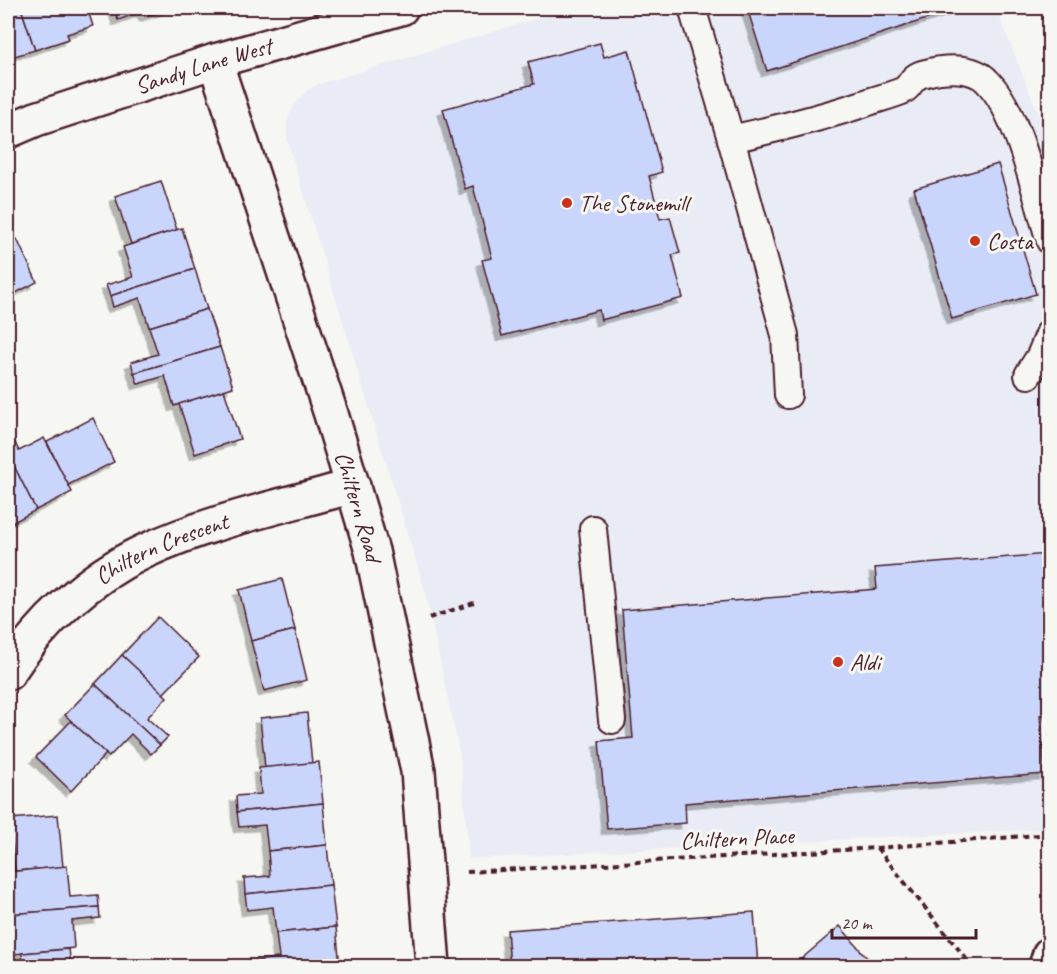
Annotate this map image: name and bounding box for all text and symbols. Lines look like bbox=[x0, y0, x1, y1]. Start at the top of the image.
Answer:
street label: Sandy Lane West bbox=[131, 30, 278, 101]
place label: The Stonemill bbox=[579, 188, 692, 218]
marker: The Stonemill bbox=[560, 196, 574, 210]
place label: Costa bbox=[987, 226, 1034, 256]
marker: Costa bbox=[968, 234, 982, 248]
street label: Chiltern Road bbox=[328, 448, 389, 567]
street label: Chiltern Crescent bbox=[89, 506, 234, 591]
place label: Aldi bbox=[850, 647, 883, 677]
marker: Aldi bbox=[831, 655, 845, 669]
street label: Chiltern Place bbox=[680, 820, 797, 856]
scale bar bbox=[832, 902, 976, 940]
text: 20 m bbox=[841, 912, 874, 934]

